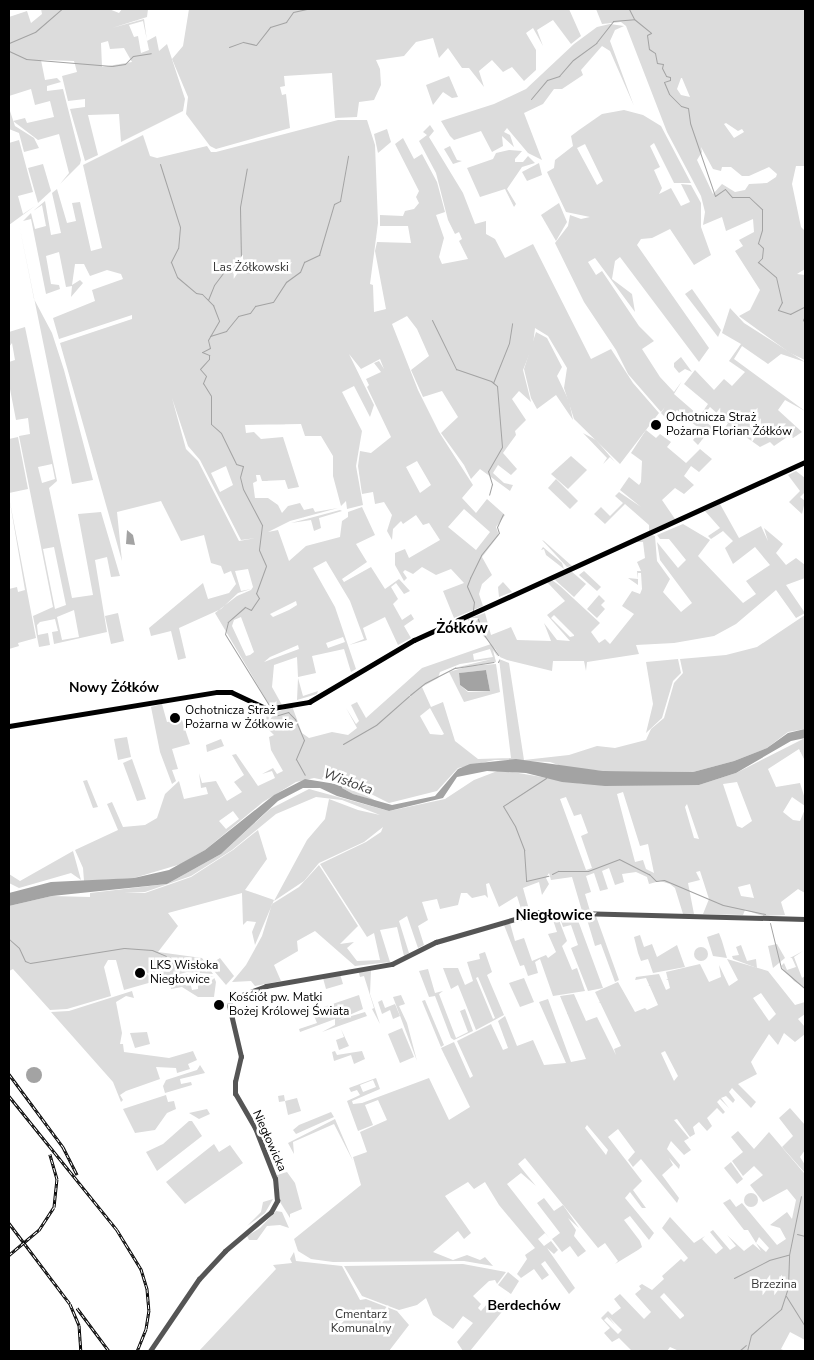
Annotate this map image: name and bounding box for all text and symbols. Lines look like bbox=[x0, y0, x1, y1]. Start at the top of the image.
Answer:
park label: Las Żółkowski bbox=[213, 261, 289, 275]
place label: Ochotnicza Straż Pożarna Florian Żółków bbox=[666, 411, 792, 439]
marker: Ochotnicza Straż Pożarna Florian Żółków bbox=[650, 419, 662, 431]
district label: Żółków bbox=[436, 620, 488, 638]
district label: Nowy Żółków bbox=[69, 680, 159, 696]
place label: Ochotnicza Straż Pożarna w Żółkowie bbox=[185, 704, 293, 732]
marker: Ochotnicza Straż Pożarna w Żółkowie bbox=[169, 712, 181, 724]
water label: Wisłoka bbox=[321, 765, 375, 799]
district label: Niegłowice bbox=[515, 907, 593, 925]
place label: LKS Wisłoka Niegłowice bbox=[150, 959, 218, 987]
marker: LKS Wisłoka Niegłowice bbox=[134, 967, 146, 979]
place label: Kościół pw. Matki Bożej Królowej Świata bbox=[229, 991, 349, 1019]
marker: Kościół pw. Matki Bożej Królowej Świata bbox=[213, 999, 225, 1011]
street label: Niegłowicka bbox=[249, 1108, 289, 1174]
park label: Brzezina bbox=[751, 1278, 797, 1292]
district label: Berdechów bbox=[487, 1298, 561, 1314]
park label: Cmentarz Komunalny bbox=[331, 1308, 391, 1336]

